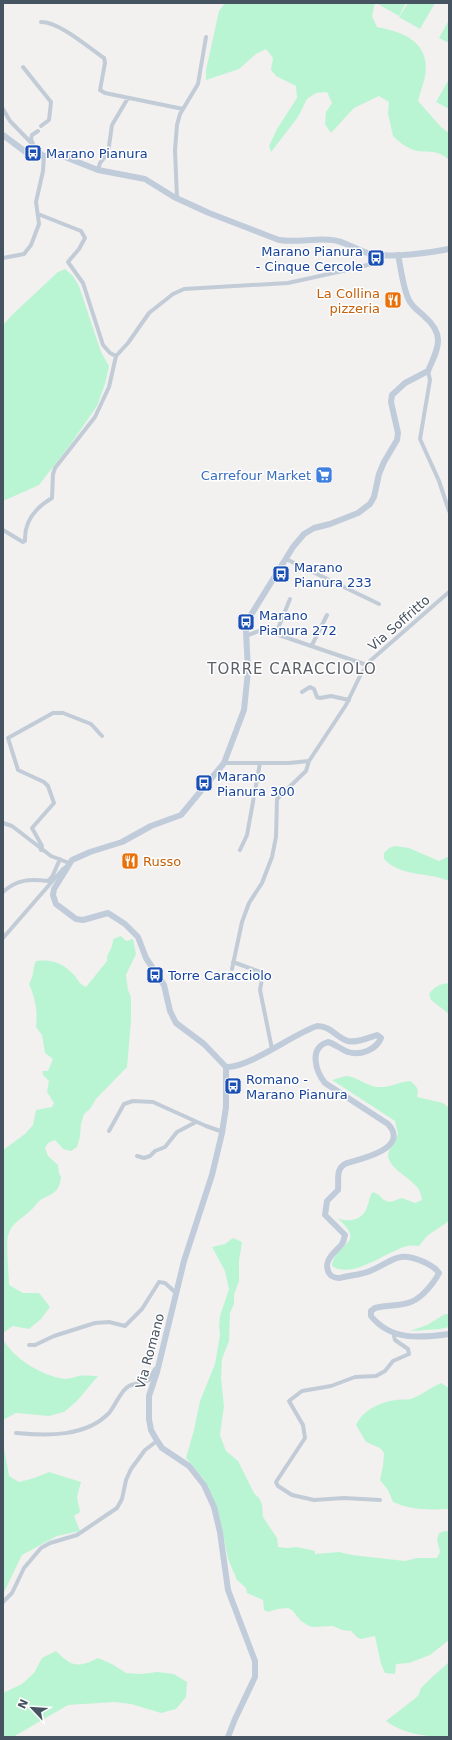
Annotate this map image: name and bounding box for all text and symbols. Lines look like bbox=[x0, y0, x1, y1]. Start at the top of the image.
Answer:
bus stop icon: Marano Pianura bbox=[23, 143, 43, 163]
place label: Marano Pianura bbox=[46, 146, 148, 161]
place label: Marano Pianura - Cinque Cercole bbox=[256, 244, 363, 274]
bus stop icon: Marano Pianura - Cinque Cercole bbox=[366, 248, 386, 268]
place label: La Collina pizzeria bbox=[317, 286, 380, 316]
restaurant icon: La Collina pizzeria bbox=[383, 290, 403, 310]
supermarket icon: Carrefour Market bbox=[314, 465, 334, 485]
place label: Carrefour Market bbox=[201, 468, 311, 483]
place label: Marano Pianura 233 bbox=[294, 560, 372, 590]
bus stop icon: Marano Pianura 233 bbox=[271, 564, 291, 584]
street label: Via Soffritto bbox=[365, 592, 433, 654]
place label: Marano Pianura 272 bbox=[259, 608, 337, 638]
bus stop icon: Marano Pianura 272 bbox=[236, 612, 256, 632]
district label: TORRE CARACCIOLO bbox=[206, 660, 377, 678]
place label: Marano Pianura 300 bbox=[217, 769, 295, 799]
bus stop icon: Marano Pianura 300 bbox=[194, 773, 214, 793]
restaurant icon: Russo bbox=[120, 851, 140, 871]
place label: Russo bbox=[143, 854, 181, 869]
bus stop icon: Torre Caracciolo bbox=[145, 965, 165, 985]
place label: Torre Caracciolo bbox=[167, 968, 272, 983]
place label: Romano - Marano Pianura bbox=[246, 1072, 348, 1102]
bus stop icon: Romano - Marano Pianura bbox=[223, 1076, 243, 1096]
street label: Via Romano bbox=[133, 1312, 167, 1390]
north arrow bbox=[12, 1688, 52, 1728]
text: N bbox=[16, 1697, 31, 1711]

